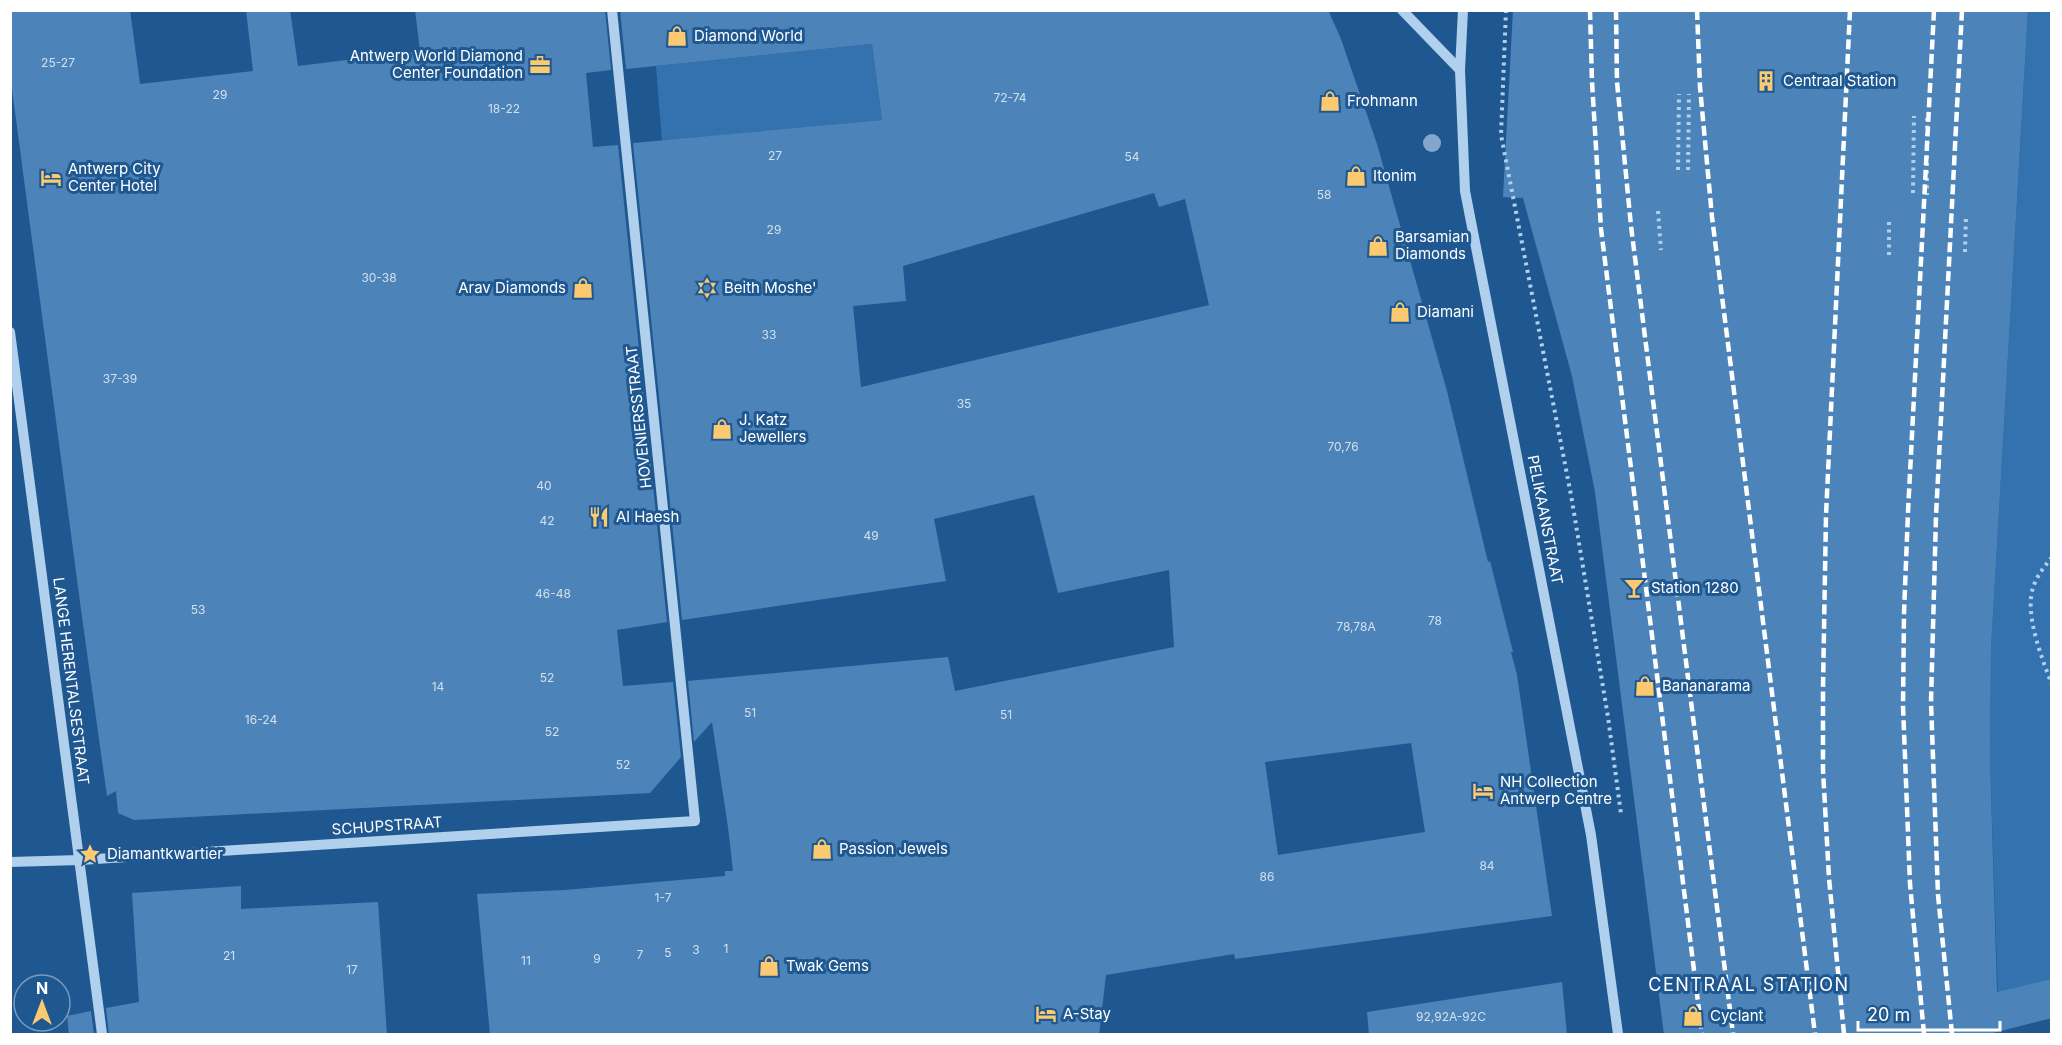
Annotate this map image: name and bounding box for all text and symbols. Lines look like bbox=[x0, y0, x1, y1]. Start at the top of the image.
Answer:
shop icon: Diamond World bbox=[665, 24, 689, 48]
place label: Diamond World bbox=[694, 26, 803, 45]
place label: Antwerp World Diamond Center Foundation bbox=[350, 46, 523, 82]
office icon: Antwerp World Diamond Center Foundation bbox=[528, 53, 552, 77]
house number: 25-27 bbox=[41, 55, 75, 70]
building icon: Centraal Station bbox=[1754, 69, 1778, 93]
place label: Centraal Station bbox=[1783, 71, 1896, 90]
house number: 29 bbox=[213, 87, 227, 102]
shop icon: Frohmann bbox=[1318, 89, 1342, 113]
house number: 72-74 bbox=[993, 90, 1027, 105]
place label: Frohmann bbox=[1347, 91, 1418, 110]
house number: 18-22 bbox=[488, 101, 520, 116]
house number: 27 bbox=[768, 148, 782, 163]
house number: 54 bbox=[1124, 149, 1140, 164]
place label: Antwerp City Center Hotel bbox=[68, 159, 161, 195]
shop icon: Itonim bbox=[1344, 164, 1368, 188]
hotel icon: Antwerp City Center Hotel bbox=[39, 166, 63, 190]
place label: Itonim bbox=[1373, 166, 1417, 185]
house number: 58 bbox=[1317, 187, 1331, 202]
house number: 29 bbox=[767, 222, 781, 237]
place label: Barsamian Diamonds bbox=[1395, 227, 1469, 263]
shop icon: Barsamian Diamonds bbox=[1366, 234, 1390, 258]
house number: 30-38 bbox=[361, 270, 397, 285]
shop icon: Arav Diamonds bbox=[571, 276, 595, 300]
synagogue icon: Beith Moshe' bbox=[695, 276, 719, 300]
place label: Arav Diamonds bbox=[458, 278, 566, 297]
place label: Beith Moshe' bbox=[724, 278, 817, 297]
shop icon: Diamani bbox=[1388, 300, 1412, 324]
place label: Diamani bbox=[1417, 302, 1474, 321]
house number: 33 bbox=[762, 327, 776, 342]
street label: HOVENIERSSTRAAT bbox=[622, 345, 655, 489]
house number: 37-39 bbox=[103, 371, 137, 386]
house number: 35 bbox=[957, 396, 971, 411]
place label: J. Katz Jewellers bbox=[739, 410, 806, 446]
shop icon: J. Katz Jewellers bbox=[710, 417, 734, 441]
house number: 70,76 bbox=[1327, 439, 1359, 454]
street label: PELIKAANSTRAAT bbox=[1524, 453, 1567, 586]
house number: 40 bbox=[536, 478, 552, 493]
restaurant icon: Al Haesh bbox=[587, 505, 611, 529]
place label: Al Haesh bbox=[616, 507, 679, 526]
house number: 42 bbox=[539, 513, 555, 528]
house number: 49 bbox=[863, 528, 879, 543]
street label: LANGE HERENTALSESTRAAT bbox=[49, 576, 94, 786]
bar icon: Station 1280 bbox=[1622, 576, 1646, 600]
place label: Station 1280 bbox=[1651, 578, 1739, 597]
house number: 46-48 bbox=[535, 586, 571, 601]
house number: 53 bbox=[191, 602, 205, 617]
house number: 78 bbox=[1428, 613, 1442, 628]
house number: 78,78A bbox=[1336, 619, 1376, 634]
house number: 52 bbox=[540, 670, 554, 685]
shop icon: Bananarama bbox=[1633, 674, 1657, 698]
place label: Bananarama bbox=[1662, 676, 1750, 695]
house number: 14 bbox=[432, 679, 445, 694]
house number: 51 bbox=[744, 705, 756, 720]
house number: 51 bbox=[1000, 707, 1012, 722]
house number: 16-24 bbox=[245, 712, 277, 727]
house number: 52 bbox=[545, 724, 559, 739]
house number: 52 bbox=[616, 757, 630, 772]
place label: NH Collection Antwerp Centre bbox=[1500, 772, 1612, 808]
hotel icon: NH Collection Antwerp Centre bbox=[1471, 779, 1495, 803]
street label: SCHUPSTRAAT bbox=[331, 812, 443, 839]
shop icon: Passion Jewels bbox=[810, 837, 834, 861]
place label: Passion Jewels bbox=[839, 839, 948, 858]
place icon: Diamantkwartier bbox=[78, 842, 102, 866]
place label: Diamantkwartier bbox=[107, 844, 223, 863]
house number: 84 bbox=[1479, 858, 1495, 873]
house number: 86 bbox=[1260, 869, 1274, 884]
house number: 1-7 bbox=[655, 890, 672, 905]
house number: 1 bbox=[724, 941, 728, 956]
house number: 3 bbox=[692, 942, 700, 957]
house number: 5 bbox=[664, 945, 672, 960]
house number: 7 bbox=[637, 947, 644, 962]
house number: 21 bbox=[223, 948, 235, 963]
house number: 9 bbox=[593, 951, 601, 966]
house number: 11 bbox=[521, 953, 531, 968]
shop icon: Twak Gems bbox=[757, 954, 781, 978]
place label: Twak Gems bbox=[786, 956, 869, 975]
house number: 17 bbox=[346, 962, 358, 977]
north arrow bbox=[12, 973, 72, 1033]
district label: CENTRAAL STATION bbox=[1648, 974, 1850, 995]
text: N bbox=[36, 978, 48, 998]
scale bar bbox=[1858, 994, 2000, 1032]
hotel icon: A-Stay bbox=[1034, 1002, 1058, 1026]
place label: A-Stay bbox=[1063, 1004, 1112, 1023]
shop icon: Cyclant bbox=[1681, 1004, 1705, 1028]
text: 20 m bbox=[1867, 1004, 1910, 1025]
place label: Cyclant bbox=[1710, 1006, 1764, 1025]
house number: 92,92A-92C bbox=[1416, 1009, 1486, 1024]

